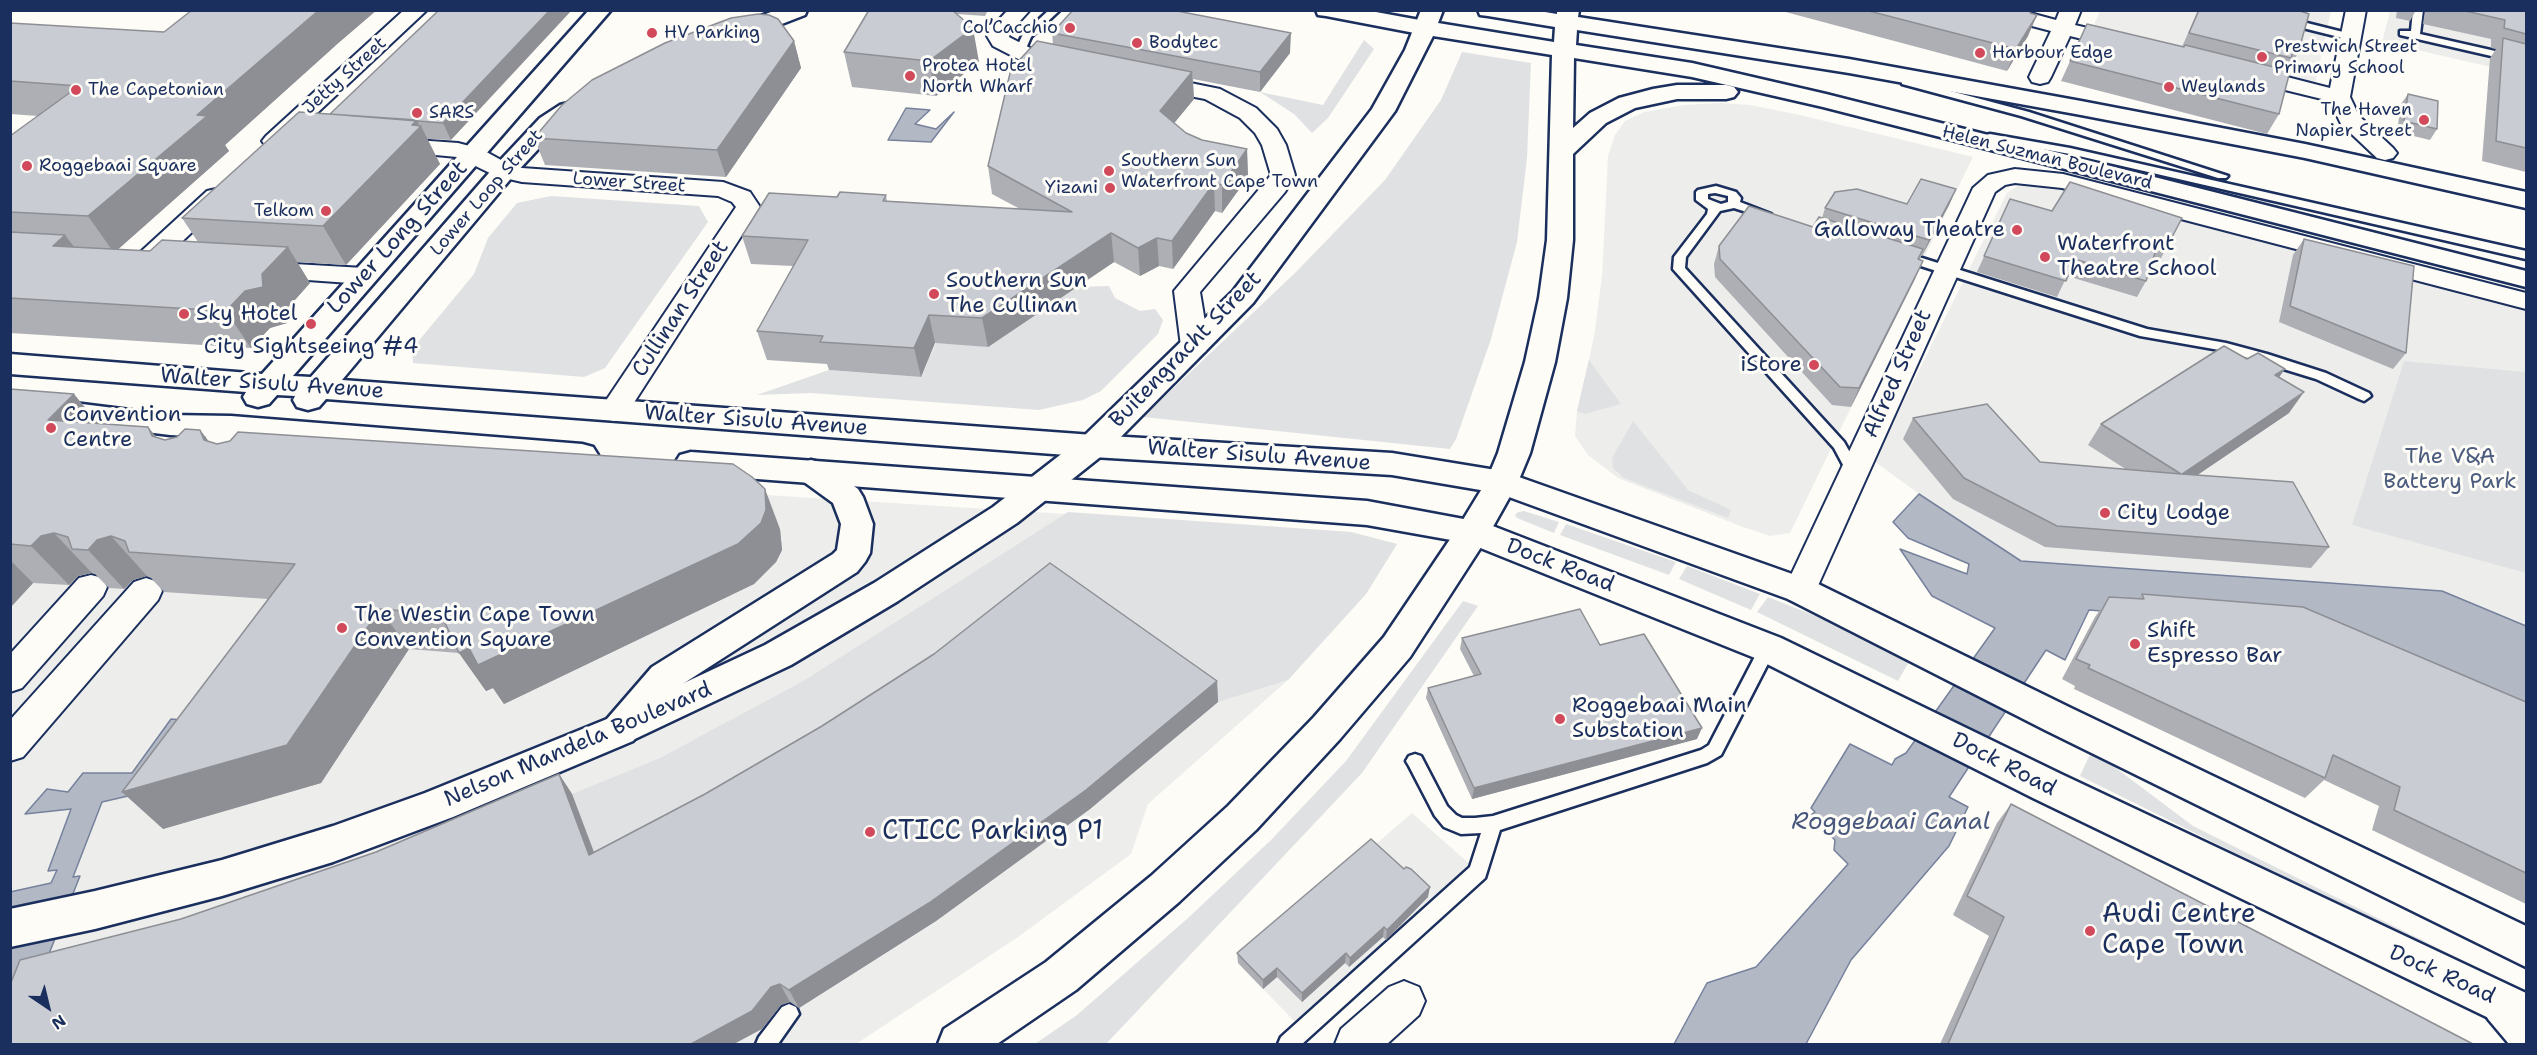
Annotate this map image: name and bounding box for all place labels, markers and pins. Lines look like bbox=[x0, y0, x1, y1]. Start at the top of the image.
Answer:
place label: Col’Cacchio bbox=[963, 17, 1058, 39]
marker: Col’Cacchio bbox=[1063, 21, 1077, 35]
place label: HV Parking bbox=[664, 22, 760, 44]
marker: HV Parking bbox=[645, 26, 659, 40]
place label: Bodytec bbox=[1149, 32, 1218, 54]
marker: Bodytec bbox=[1130, 36, 1144, 50]
place label: Prestwich Street Primary School bbox=[2274, 36, 2417, 78]
place label: Harbour Edge bbox=[1992, 42, 2113, 64]
marker: Harbour Edge bbox=[1973, 46, 1987, 60]
marker: Prestwich Street Primary School bbox=[2255, 50, 2269, 64]
place label: Protea Hotel North Wharf bbox=[922, 55, 1033, 98]
marker: Protea Hotel North Wharf bbox=[903, 69, 917, 83]
place label: Weylands bbox=[2181, 76, 2266, 98]
place label: The Capetonian bbox=[88, 79, 224, 101]
marker: Weylands bbox=[2162, 80, 2176, 94]
marker: The Capetonian bbox=[69, 83, 83, 97]
place label: The Haven Napier Street bbox=[2295, 99, 2412, 142]
place label: SARS bbox=[429, 102, 474, 124]
marker: SARS bbox=[410, 106, 424, 120]
marker: The Haven Napier Street bbox=[2417, 113, 2431, 127]
place label: Southern Sun Waterfront Cape Town bbox=[1121, 150, 1318, 192]
place label: Roggebaai Square bbox=[39, 155, 197, 177]
marker: Roggebaai Square bbox=[20, 159, 34, 173]
marker: Southern Sun Waterfront Cape Town bbox=[1102, 164, 1116, 178]
place label: Yizani bbox=[1045, 177, 1098, 199]
marker: Yizani bbox=[1103, 181, 1117, 195]
place label: Telkom bbox=[254, 200, 314, 222]
marker: Telkom bbox=[319, 204, 333, 218]
place label: Galloway Theatre bbox=[1814, 217, 2005, 243]
marker: Galloway Theatre bbox=[2010, 223, 2024, 237]
place label: Waterfront Theatre School bbox=[2057, 231, 2216, 282]
marker: Waterfront Theatre School bbox=[2038, 250, 2052, 264]
place label: Southern Sun The Cullinan bbox=[946, 268, 1087, 320]
marker: Southern Sun The Cullinan bbox=[927, 287, 941, 301]
place label: Sky Hotel bbox=[196, 301, 297, 327]
marker: Sky Hotel bbox=[177, 307, 191, 321]
marker: City Sightseeing #4 bbox=[304, 317, 318, 331]
place label: City Sightseeing #4 bbox=[204, 334, 418, 360]
place label: iStore bbox=[1740, 352, 1802, 378]
marker: iStore bbox=[1807, 358, 1821, 372]
place label: Convention Centre bbox=[63, 402, 181, 454]
marker: Convention Centre bbox=[44, 421, 58, 435]
place label: City Lodge bbox=[2117, 500, 2230, 526]
marker: City Lodge bbox=[2098, 506, 2112, 520]
place label: The Westin Cape Town Convention Square bbox=[354, 602, 595, 654]
place label: Shift Espresso Bar bbox=[2147, 618, 2283, 670]
marker: The Westin Cape Town Convention Square bbox=[335, 621, 349, 635]
marker: Shift Espresso Bar bbox=[2128, 637, 2142, 651]
place label: Roggebaai Main Substation bbox=[1572, 693, 1747, 744]
marker: Roggebaai Main Substation bbox=[1553, 712, 1567, 726]
place label: CTICC Parking P1 bbox=[882, 816, 1103, 848]
marker: CTICC Parking P1 bbox=[863, 825, 877, 839]
place label: Audi Centre Cape Town bbox=[2102, 899, 2256, 962]
marker: Audi Centre Cape Town bbox=[2083, 924, 2097, 938]

